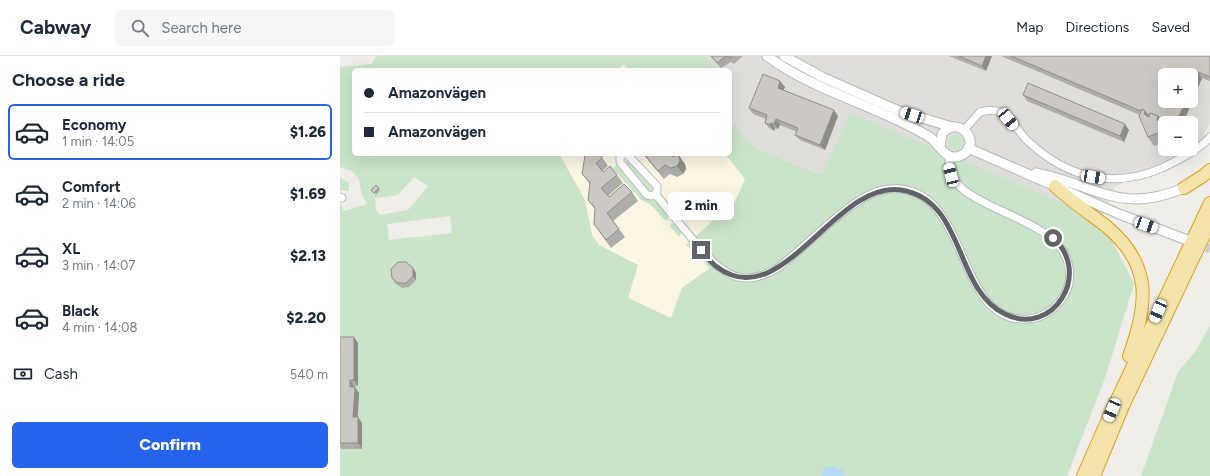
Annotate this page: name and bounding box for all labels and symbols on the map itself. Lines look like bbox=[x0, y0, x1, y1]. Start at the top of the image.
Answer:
car bbox=[899, 106, 925, 124]
car bbox=[996, 106, 1020, 132]
car bbox=[942, 162, 960, 188]
car bbox=[1080, 169, 1106, 185]
callout: 2 min bbox=[668, 192, 734, 220]
car bbox=[1133, 215, 1159, 235]
route start bbox=[1044, 229, 1062, 247]
route end bbox=[692, 241, 710, 259]
car bbox=[1148, 298, 1168, 324]
car bbox=[1102, 397, 1122, 423]

